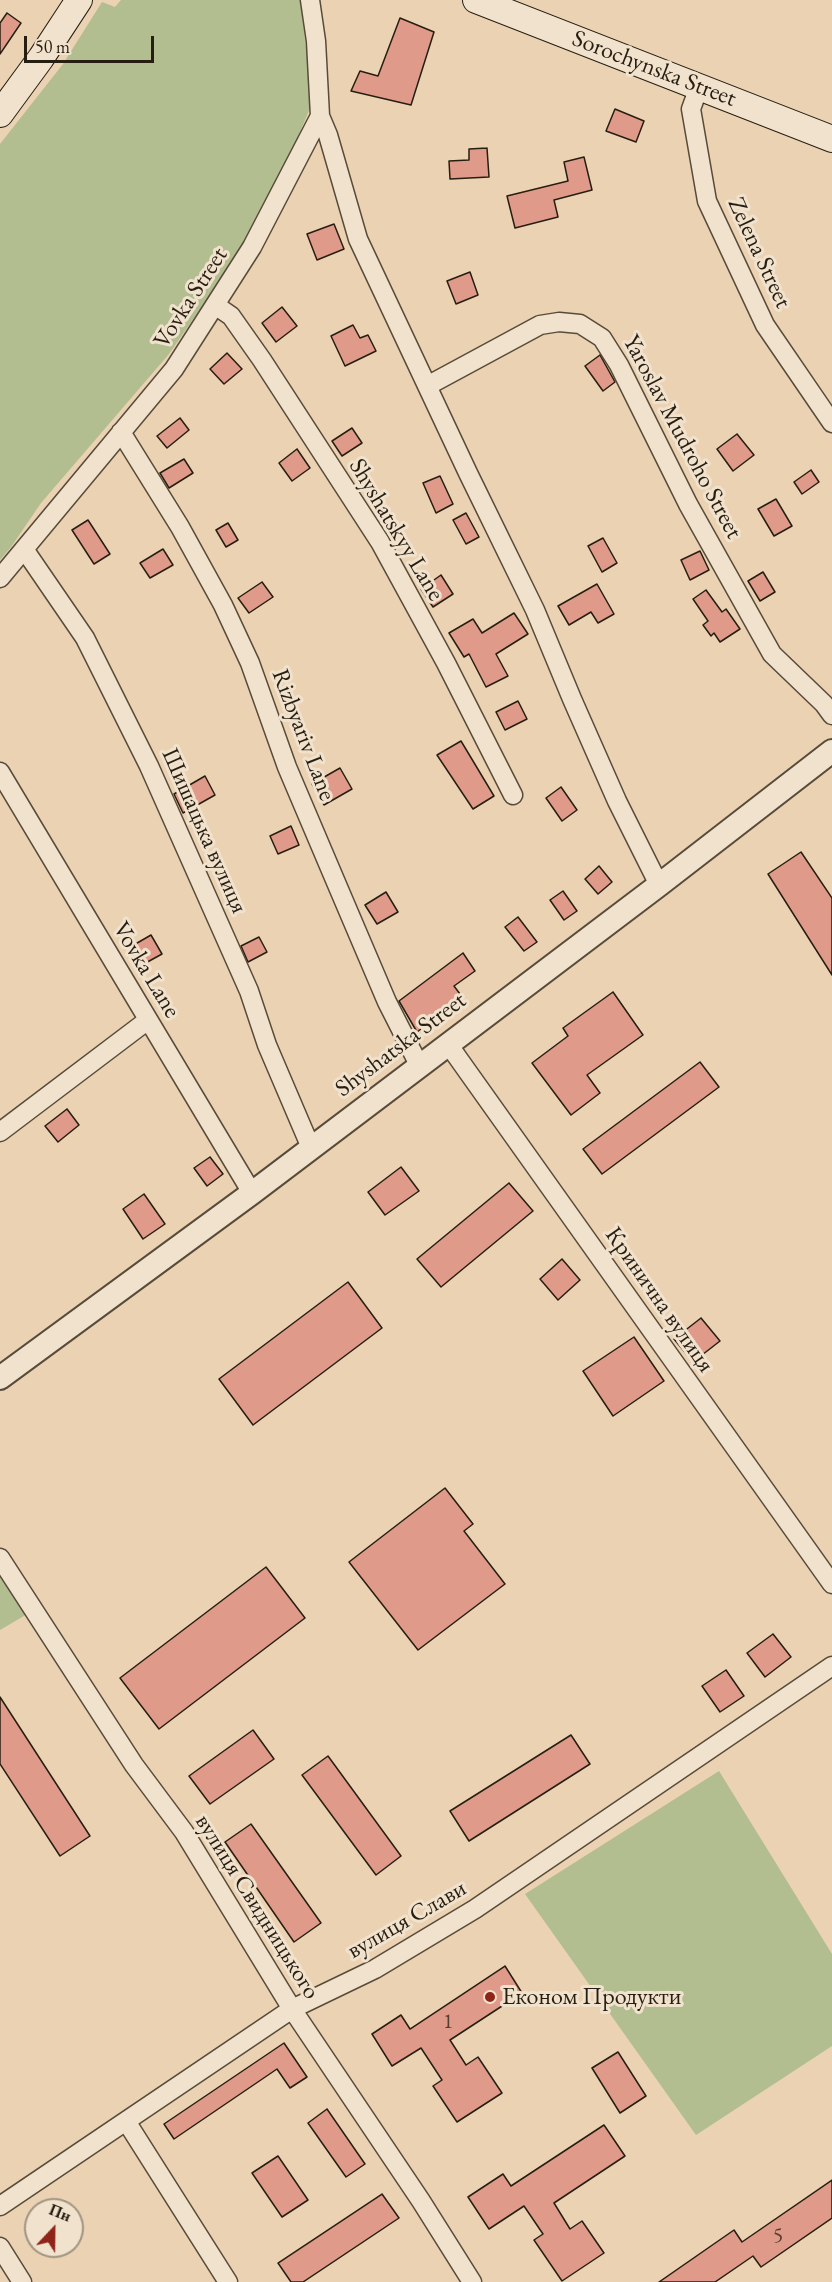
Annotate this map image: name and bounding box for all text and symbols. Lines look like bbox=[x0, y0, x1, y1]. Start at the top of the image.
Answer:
scale bar bbox=[27, 24, 158, 62]
street label: Sorochynska Street bbox=[568, 24, 740, 114]
text: 50 m bbox=[35, 35, 70, 58]
street label: Zelena Street bbox=[721, 193, 797, 313]
street label: Vovka Street bbox=[148, 242, 234, 354]
street label: Yaroslav Mudroho Street bbox=[616, 330, 748, 544]
street label: Shyshatskyy Lane bbox=[342, 454, 450, 606]
street label: Rizbyariv Lane bbox=[265, 665, 341, 805]
street label: Шишацька вулиця bbox=[155, 744, 253, 918]
street label: Vovka Lane bbox=[106, 917, 186, 1023]
street label: Shyshatska Street bbox=[330, 986, 472, 1104]
street label: Кринична вулиця bbox=[598, 1222, 720, 1378]
street label: вулиця Свидницького bbox=[188, 1809, 326, 2005]
street label: вулиця Слави bbox=[342, 1874, 472, 1966]
place label: Економ Продукти bbox=[502, 1983, 681, 2011]
marker: Економ Продукти bbox=[483, 1990, 497, 2004]
house number: 1 bbox=[443, 2009, 453, 2035]
north arrow bbox=[24, 2198, 84, 2258]
text: Пн bbox=[46, 2199, 74, 2227]
house number: 5 bbox=[773, 2223, 783, 2249]

